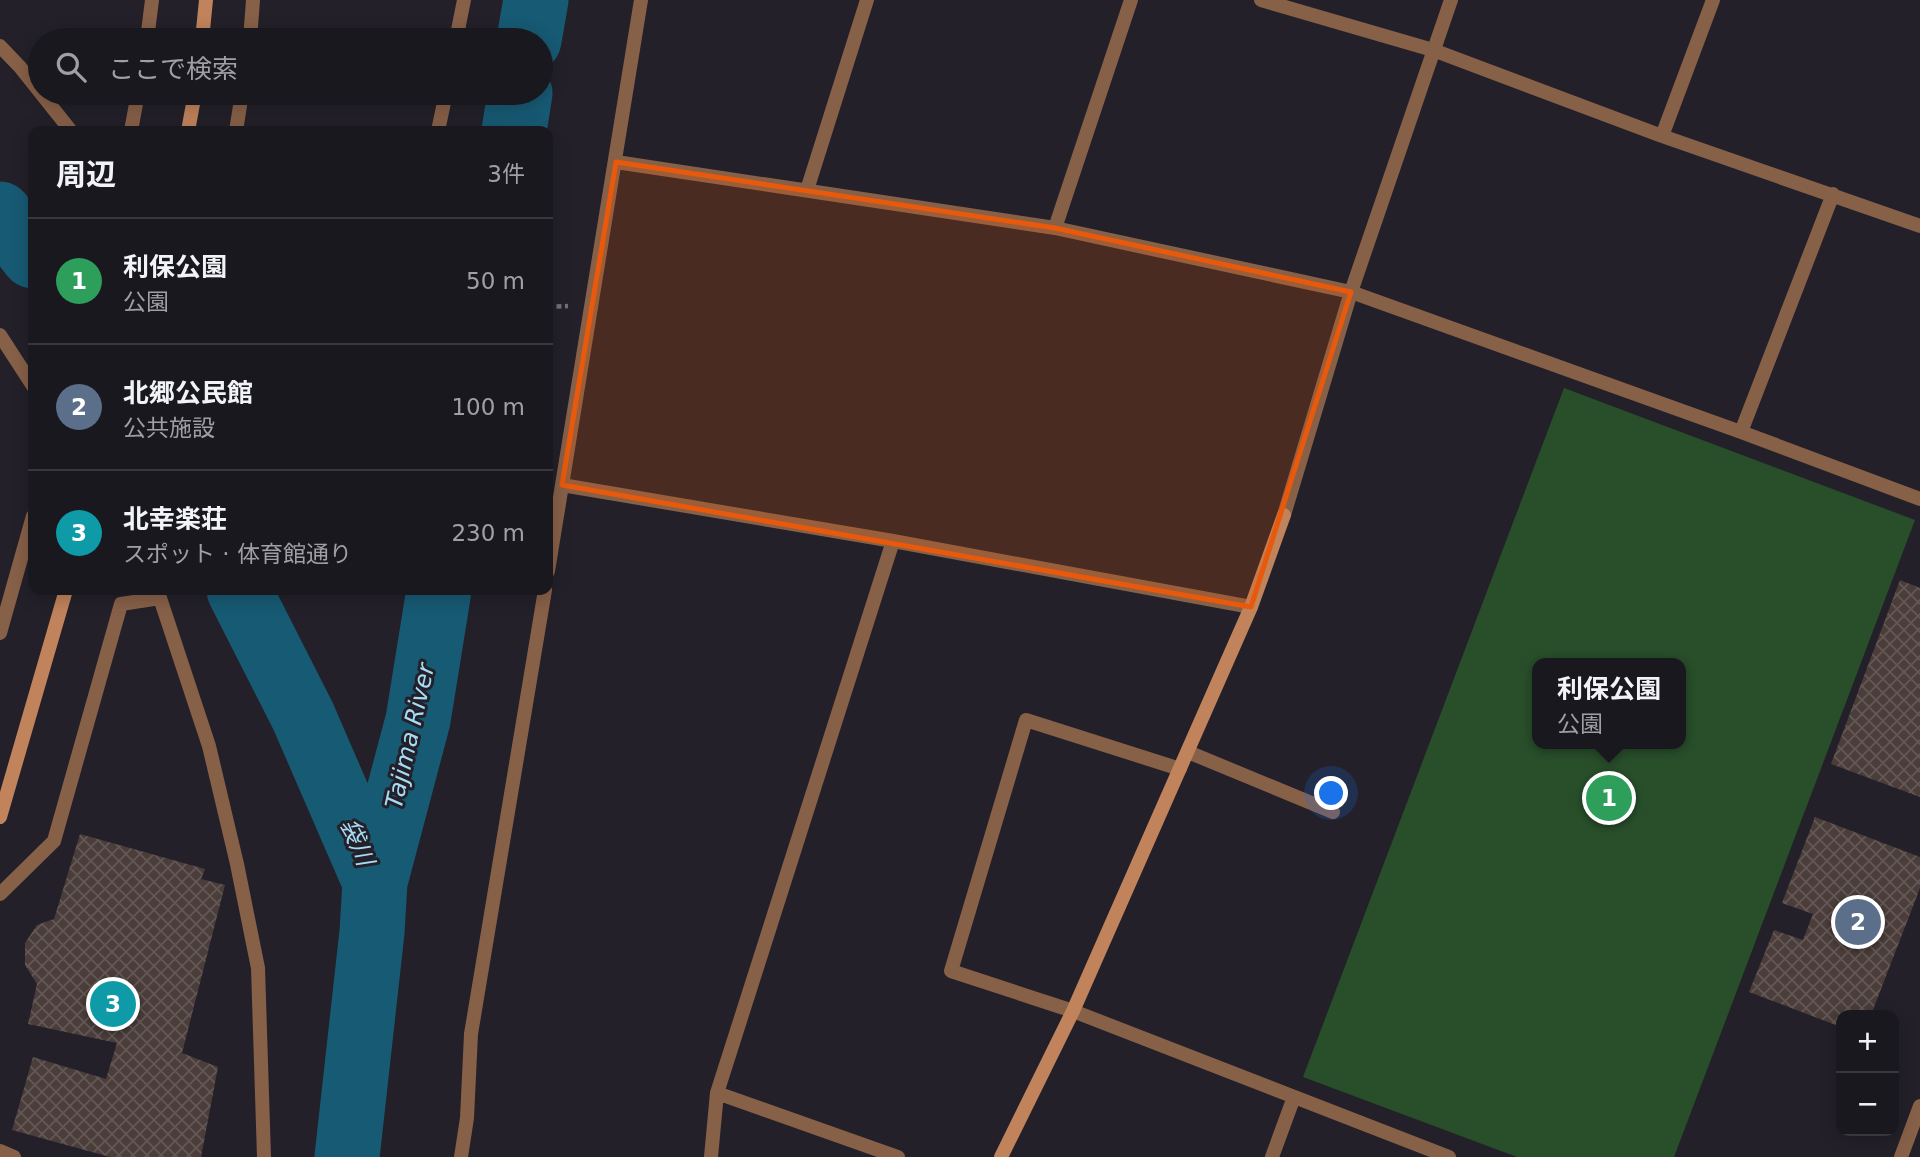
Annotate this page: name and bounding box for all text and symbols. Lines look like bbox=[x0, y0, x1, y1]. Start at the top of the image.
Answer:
search box bbox=[28, 28, 553, 105]
icon: search bbox=[52, 48, 90, 86]
text: ここで検索 bbox=[108, 54, 238, 84]
text: 周辺 bbox=[56, 157, 116, 192]
text: 3件 bbox=[487, 161, 525, 187]
text: 利保公園 bbox=[123, 252, 227, 282]
text: 1 bbox=[71, 268, 87, 294]
text: 50 m bbox=[466, 268, 525, 294]
text: 公園 bbox=[123, 289, 169, 315]
text: 北郷公民館 bbox=[123, 378, 253, 408]
text: 2 bbox=[71, 394, 87, 420]
text: 100 m bbox=[451, 394, 525, 420]
text: 公共施設 bbox=[123, 415, 215, 441]
text: 北幸楽荘 bbox=[123, 504, 227, 534]
text: 3 bbox=[71, 520, 87, 546]
text: 230 m bbox=[451, 520, 525, 546]
text: スポット · 体育館通り bbox=[123, 541, 352, 567]
popup bbox=[1532, 658, 1686, 749]
water label: Tajima River bbox=[380, 659, 441, 811]
text: 利保公園 bbox=[1557, 674, 1661, 704]
text: 公園 bbox=[1557, 711, 1603, 737]
pin: 1 bbox=[1586, 772, 1632, 824]
your location bbox=[1314, 776, 1348, 810]
water label: 袋川 bbox=[335, 814, 380, 872]
pin: 2 bbox=[1835, 896, 1881, 948]
pin: 3 bbox=[90, 978, 136, 1030]
map controls bbox=[1836, 1010, 1899, 1136]
button: + bbox=[1836, 1010, 1899, 1073]
button: − bbox=[1836, 1073, 1899, 1136]

